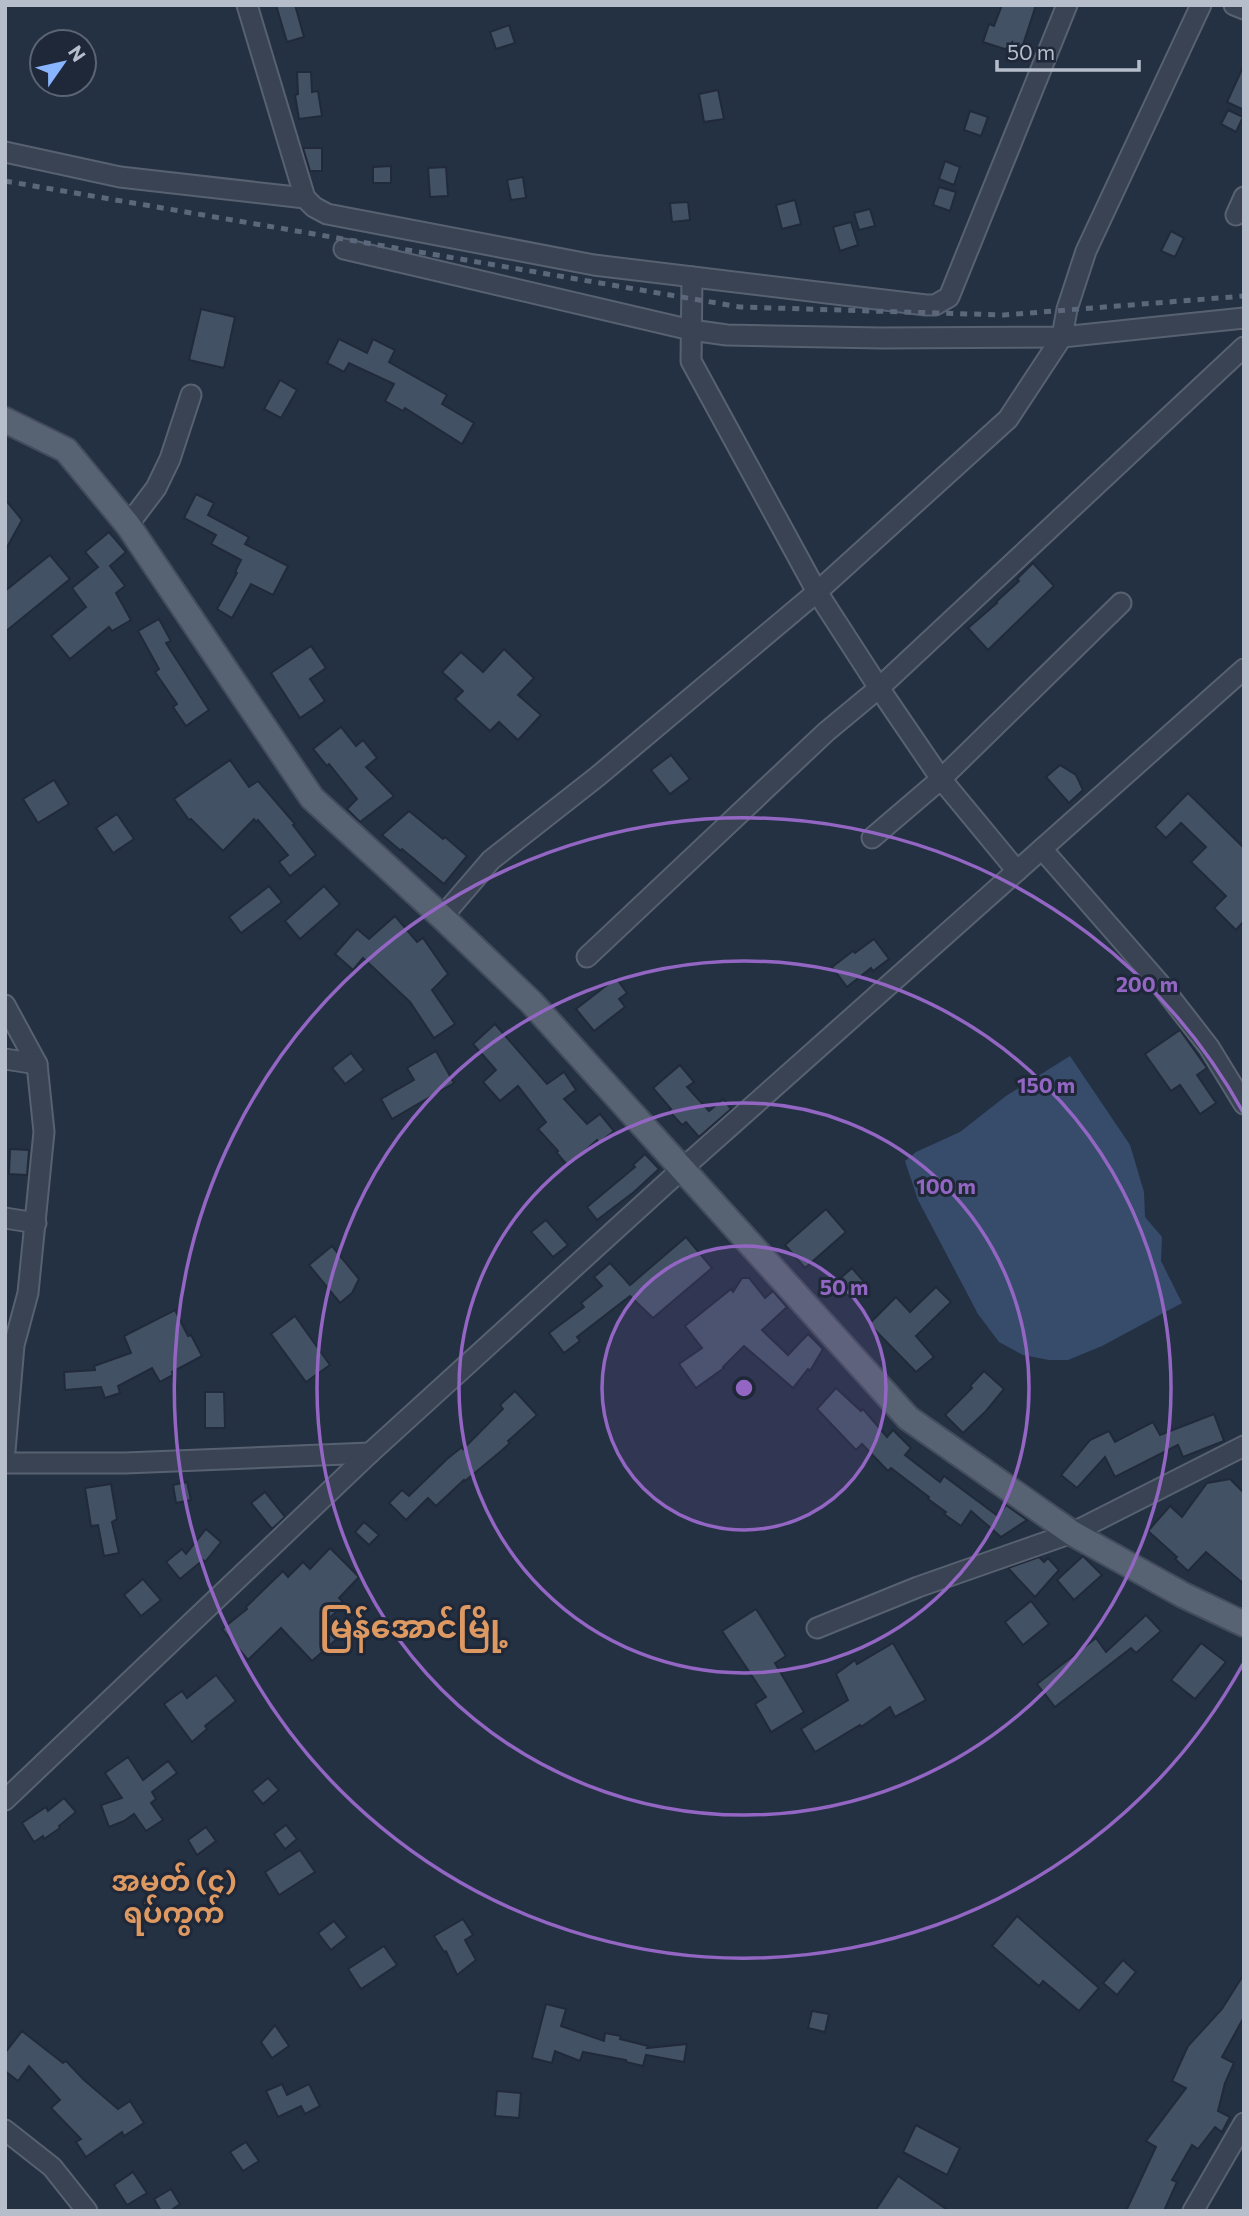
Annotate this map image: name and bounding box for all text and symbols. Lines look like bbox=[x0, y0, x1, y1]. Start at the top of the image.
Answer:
north arrow bbox=[28, 28, 98, 98]
scale bar bbox=[997, 28, 1139, 72]
text: 50 m bbox=[1007, 39, 1055, 64]
text: N bbox=[64, 41, 91, 66]
text: 200 m bbox=[1116, 971, 1178, 996]
text: 150 m bbox=[1017, 1072, 1075, 1097]
text: 100 m bbox=[916, 1173, 976, 1198]
text: 50 m bbox=[820, 1274, 868, 1299]
centre of rings bbox=[732, 1376, 756, 1400]
district label: မြန်အောင်မြို့ bbox=[320, 1605, 508, 1653]
district label: အမှတ် (၄) ရပ်ကွက် bbox=[112, 1862, 236, 1936]

